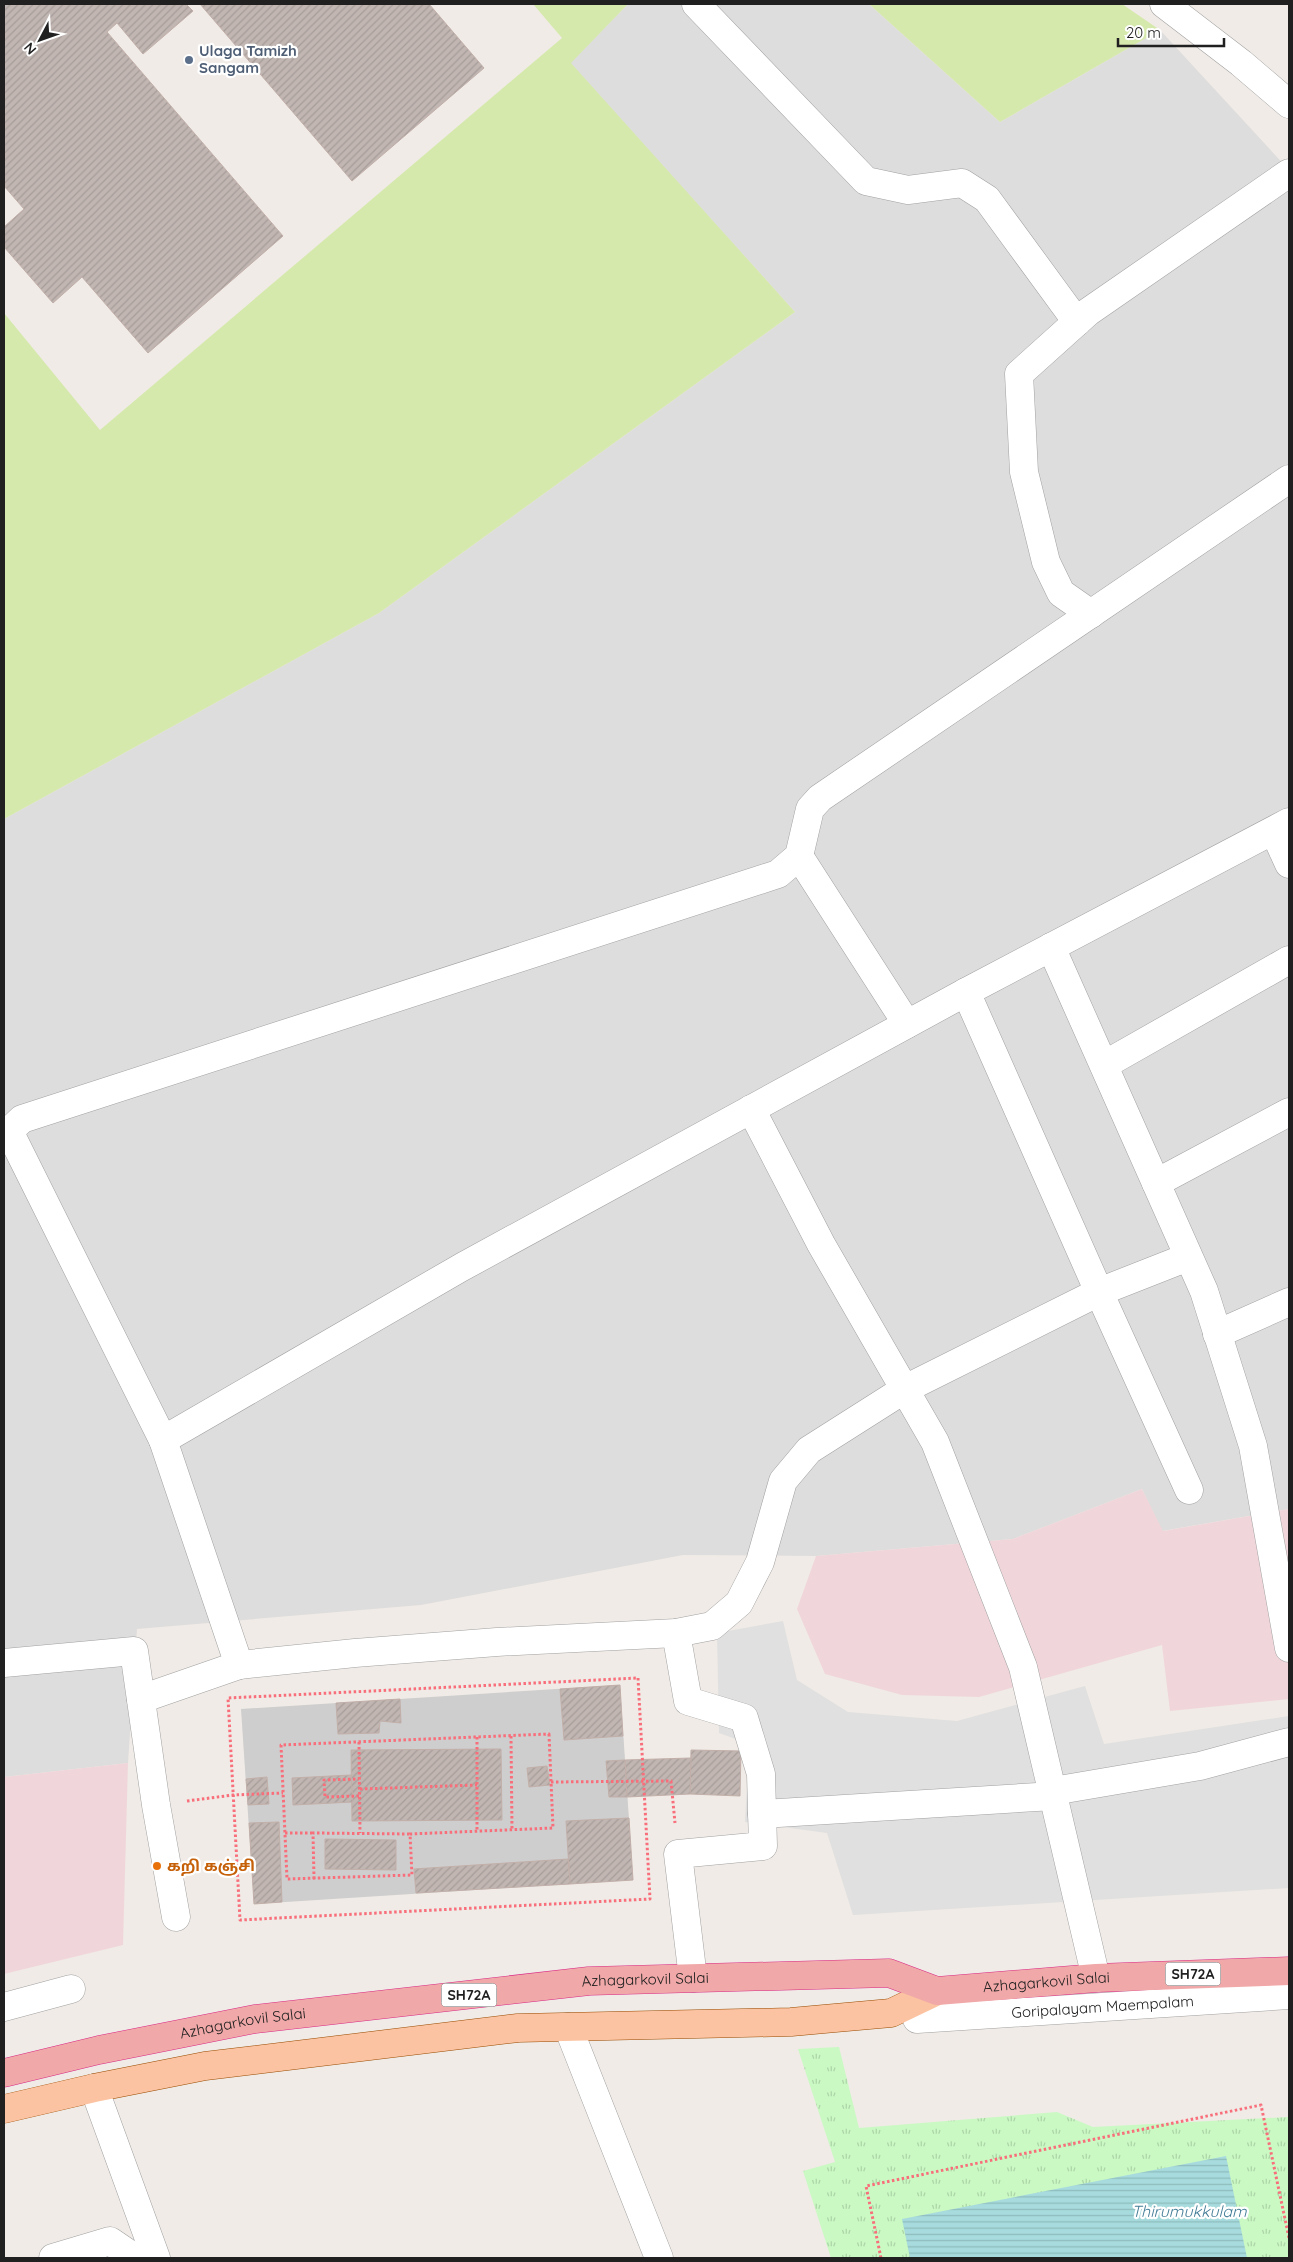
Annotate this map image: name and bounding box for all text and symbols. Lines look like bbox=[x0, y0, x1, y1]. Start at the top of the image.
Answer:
north arrow bbox=[15, 15, 65, 65]
scale bar bbox=[1118, 15, 1224, 47]
text: 20 m bbox=[1126, 23, 1161, 42]
text: N bbox=[20, 39, 40, 58]
place label: Ulaga Tamizh Sangam bbox=[199, 41, 297, 77]
marker: Ulaga Tamizh Sangam bbox=[183, 54, 195, 66]
place label: கறி கஞ்சி bbox=[167, 1856, 255, 1876]
marker: கறி கஞ்சி bbox=[151, 1860, 163, 1872]
road number: SH72A bbox=[1166, 1962, 1220, 1986]
street label: Azhagarkovil Salai bbox=[580, 1968, 709, 1991]
street label: Azhagarkovil Salai bbox=[982, 1968, 1110, 1996]
road number: SH72A bbox=[442, 1984, 496, 2006]
street label: Goripalayam Maempalam bbox=[1011, 1991, 1194, 2022]
street label: Azhagarkovil Salai bbox=[178, 2003, 307, 2043]
water label: Thirumukkulam bbox=[1131, 2201, 1247, 2221]

